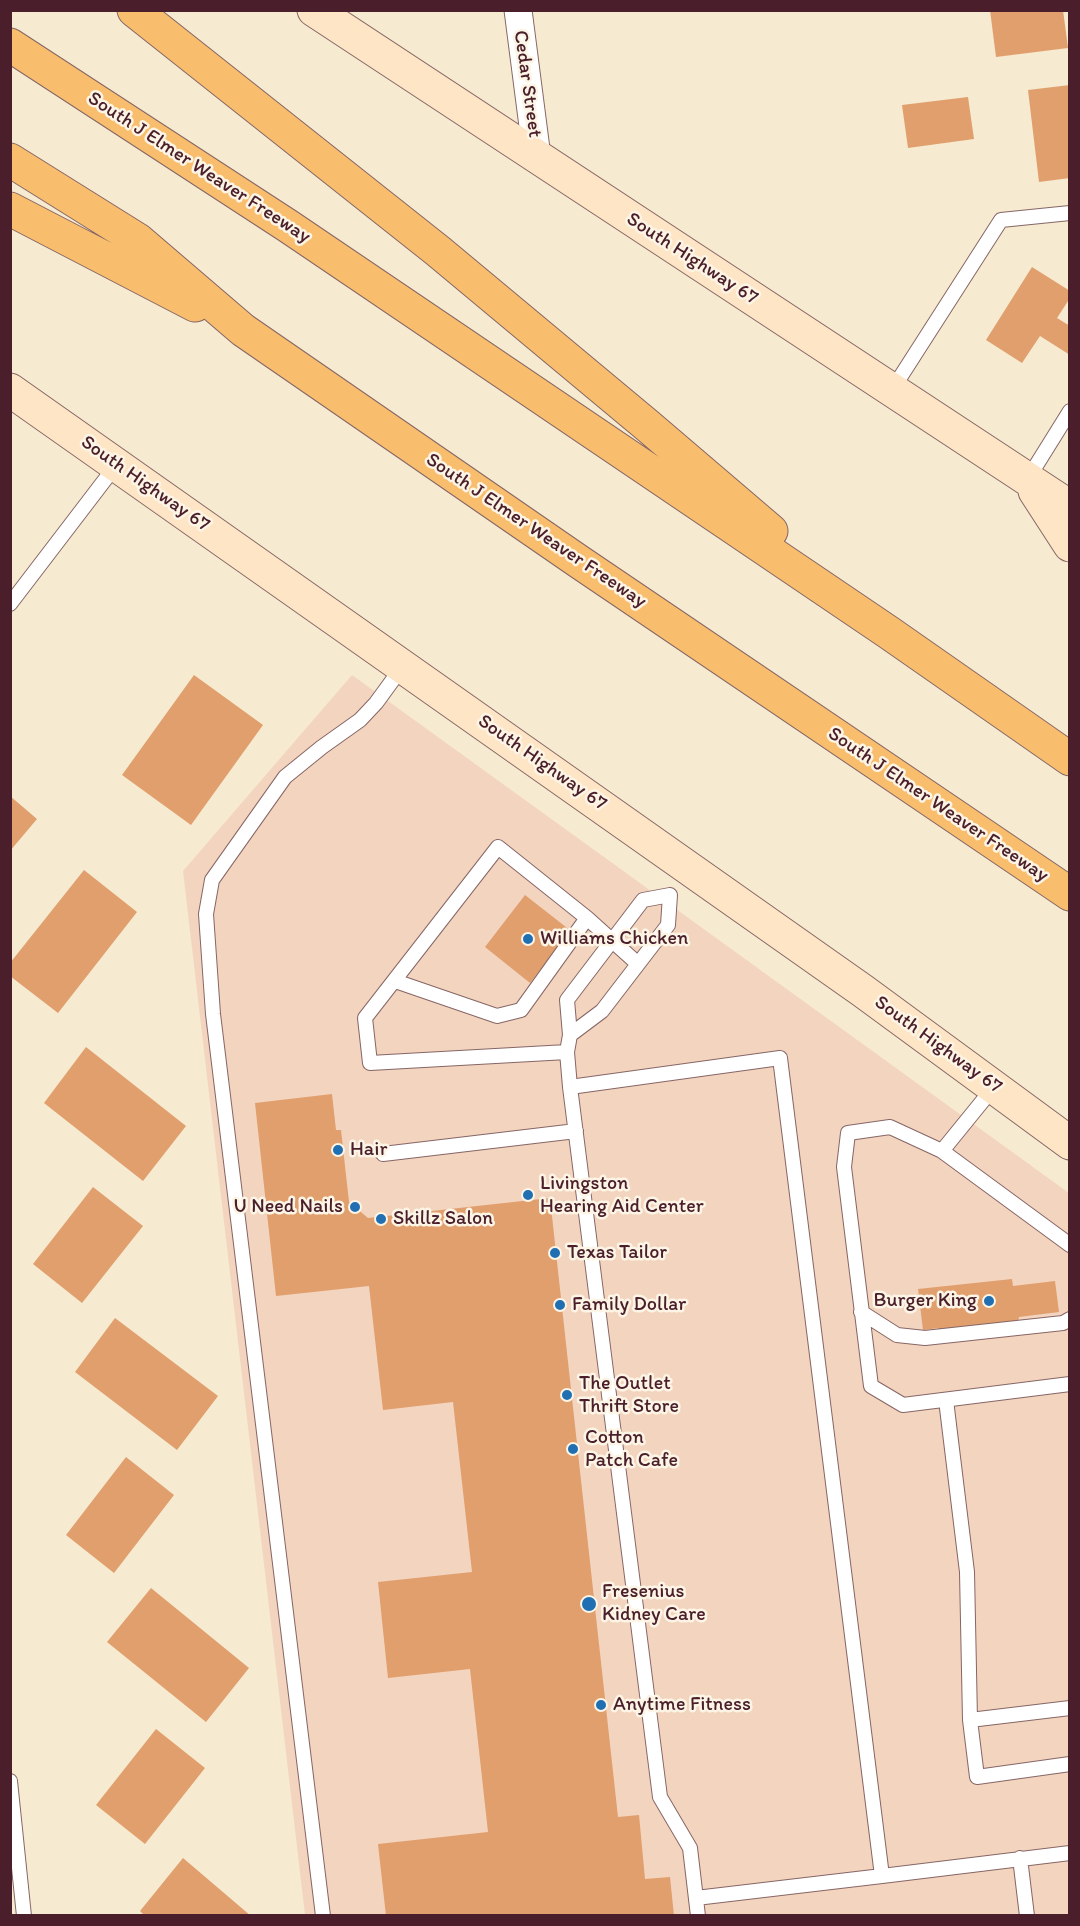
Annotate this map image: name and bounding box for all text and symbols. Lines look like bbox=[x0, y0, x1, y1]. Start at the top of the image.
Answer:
street label: Cedar Street bbox=[508, 29, 546, 139]
street label: South J Elmer Weaver Freeway bbox=[83, 87, 315, 249]
street label: South Highway 67 bbox=[622, 208, 762, 310]
street label: South Highway 67 bbox=[76, 431, 214, 537]
street label: South J Elmer Weaver Freeway bbox=[421, 448, 651, 614]
street label: South Highway 67 bbox=[473, 710, 611, 816]
street label: South J Elmer Weaver Freeway bbox=[823, 722, 1053, 888]
place label: Williams Chicken bbox=[540, 927, 688, 951]
marker: Williams Chicken bbox=[521, 932, 535, 946]
street label: South Highway 67 bbox=[869, 991, 1007, 1099]
place label: Hair bbox=[350, 1138, 387, 1162]
marker: Hair bbox=[331, 1143, 345, 1157]
place label: Livingston Hearing Aid Center bbox=[540, 1172, 704, 1219]
marker: Livingston Hearing Aid Center bbox=[521, 1188, 535, 1202]
place label: U Need Nails bbox=[234, 1195, 343, 1219]
marker: U Need Nails bbox=[348, 1200, 362, 1214]
place label: Skillz Salon bbox=[393, 1207, 493, 1231]
marker: Skillz Salon bbox=[374, 1212, 388, 1226]
place label: Texas Tailor bbox=[567, 1241, 667, 1265]
marker: Texas Tailor bbox=[548, 1246, 562, 1260]
place label: Burger King bbox=[874, 1289, 977, 1313]
place label: Family Dollar bbox=[572, 1293, 686, 1317]
marker: Burger King bbox=[982, 1294, 996, 1308]
marker: Family Dollar bbox=[553, 1298, 567, 1312]
place label: The Outlet Thrift Store bbox=[579, 1372, 679, 1419]
marker: The Outlet Thrift Store bbox=[560, 1388, 574, 1402]
place label: Cotton Patch Cafe bbox=[585, 1426, 678, 1473]
marker: Cotton Patch Cafe bbox=[566, 1442, 580, 1456]
place label: Fresenius Kidney Care bbox=[602, 1580, 706, 1627]
marker: Fresenius Kidney Care bbox=[580, 1595, 598, 1613]
place label: Anytime Fitness bbox=[613, 1693, 751, 1717]
marker: Anytime Fitness bbox=[594, 1698, 608, 1712]

